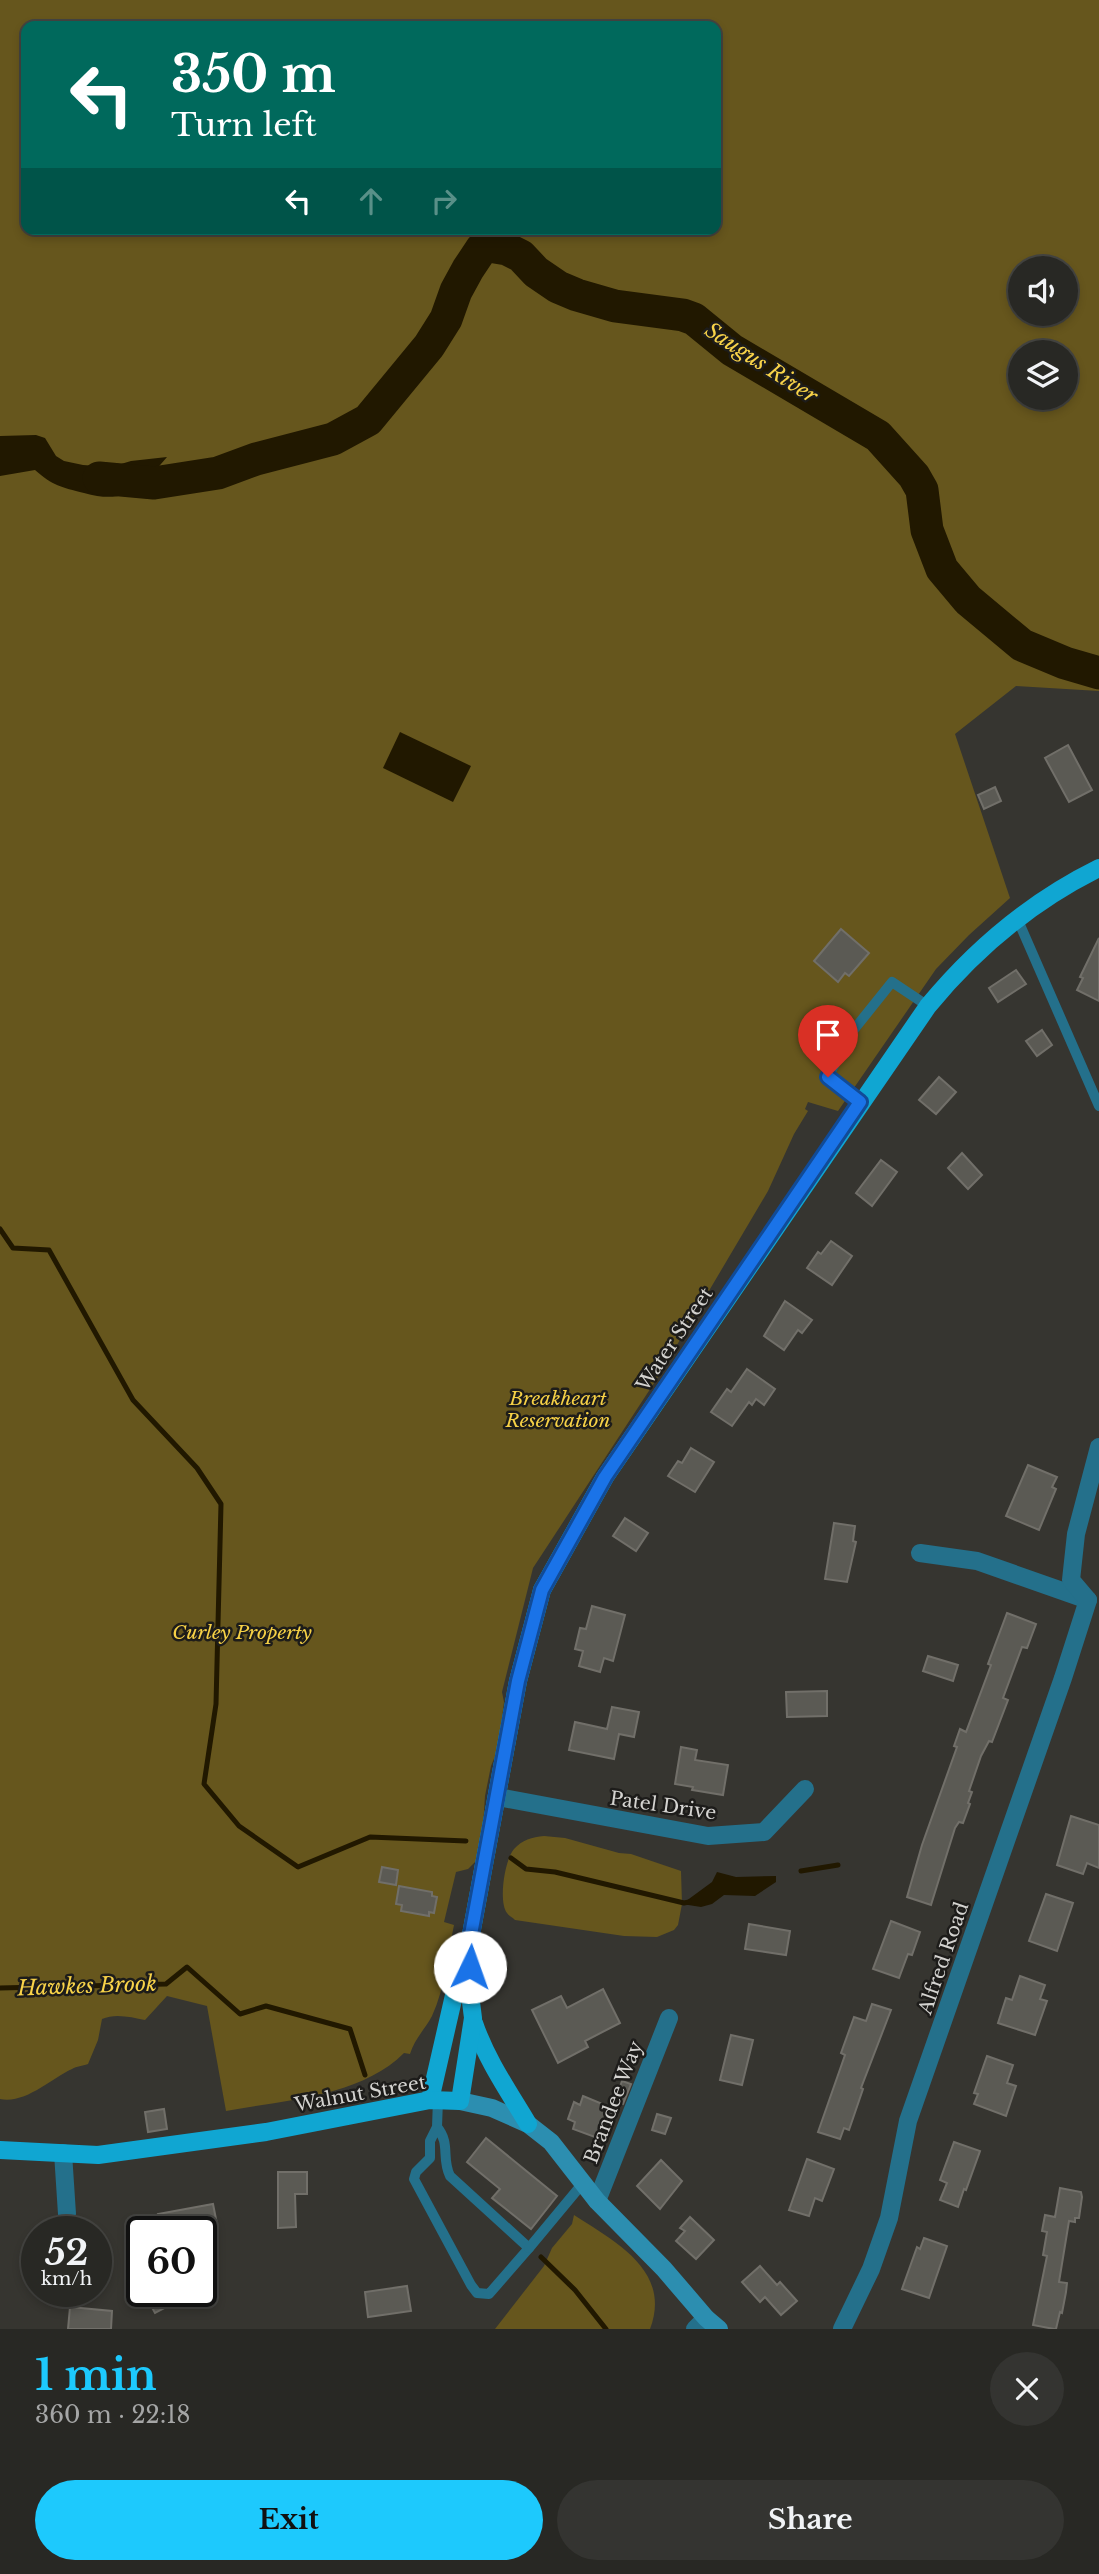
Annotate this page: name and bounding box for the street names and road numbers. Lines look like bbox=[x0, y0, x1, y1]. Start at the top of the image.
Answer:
street label: Water Street bbox=[631, 1282, 718, 1396]
street label: Patel Drive bbox=[608, 1787, 718, 1824]
street label: Alfred Road bbox=[913, 1899, 973, 2018]
street label: Brandee Way bbox=[580, 2038, 647, 2167]
street label: Walnut Street bbox=[292, 2070, 428, 2117]

